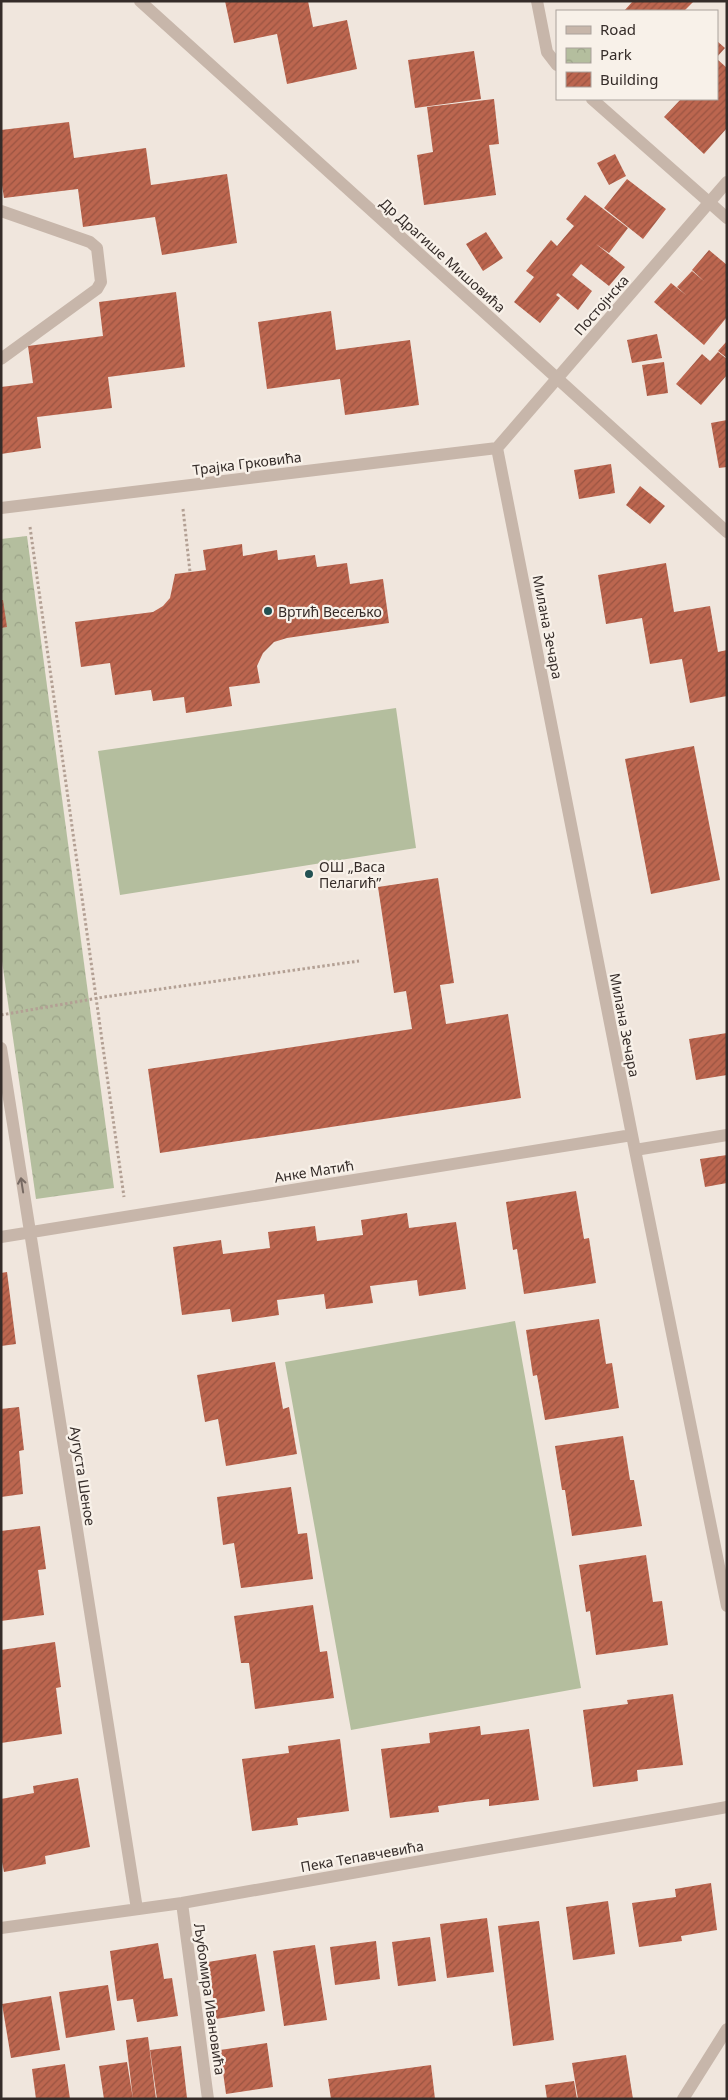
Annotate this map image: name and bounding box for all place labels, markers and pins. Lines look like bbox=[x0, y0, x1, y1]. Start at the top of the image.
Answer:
place label: Вртић Весељко bbox=[278, 602, 382, 621]
marker: Вртић Весељко bbox=[262, 605, 274, 617]
place label: ОШ „Васа Пелагић” bbox=[319, 857, 385, 892]
marker: ОШ „Васа Пелагић” bbox=[303, 868, 315, 880]

